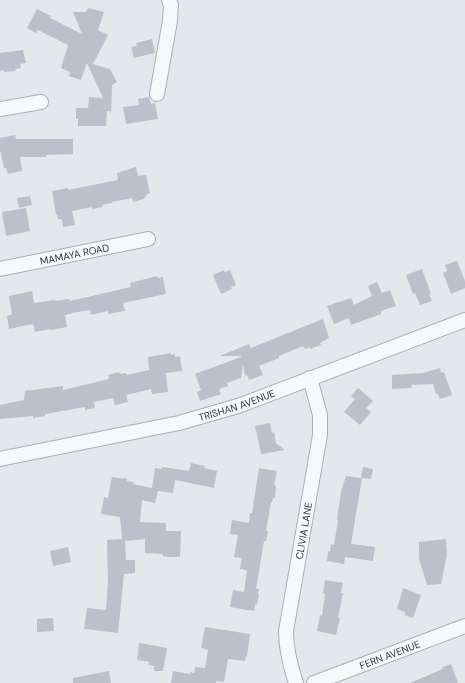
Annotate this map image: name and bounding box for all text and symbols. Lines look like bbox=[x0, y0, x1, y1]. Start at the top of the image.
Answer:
street label: MAMAYA ROAD bbox=[39, 241, 111, 268]
street label: TRISHAN AVENUE bbox=[197, 386, 277, 424]
street label: CLIVIA LANE bbox=[293, 501, 315, 560]
street label: FERN AVENUE bbox=[358, 637, 422, 672]

